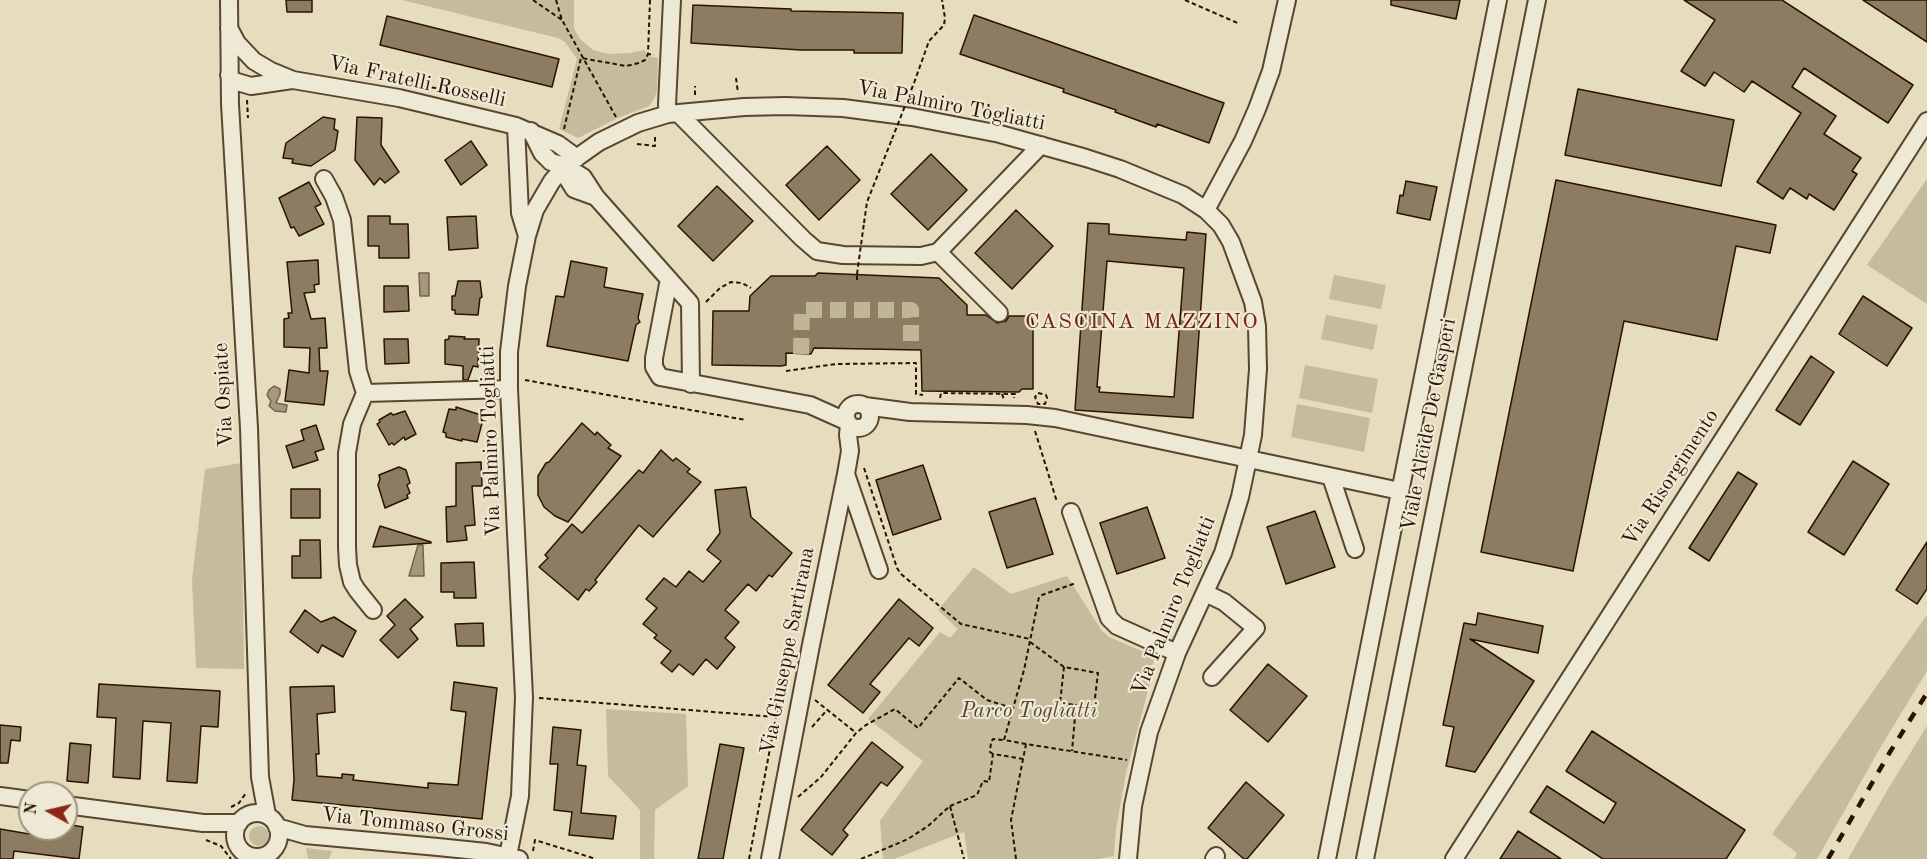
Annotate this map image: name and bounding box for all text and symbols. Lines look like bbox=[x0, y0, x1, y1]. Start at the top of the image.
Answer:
street label: Via Fratelli Rosselli bbox=[326, 51, 508, 113]
street label: Via Palmiro Togliatti bbox=[855, 75, 1047, 137]
district label: CASCINA MAZZINO bbox=[1025, 309, 1259, 335]
street label: Viale Alcide De Gasperi bbox=[1396, 316, 1462, 534]
street label: Via Ospiate bbox=[209, 342, 239, 448]
street label: Via Palmiro Togliatti bbox=[475, 345, 507, 537]
street label: Via Risorgimento bbox=[1617, 405, 1725, 551]
street label: Via Palmiro Togliatti bbox=[1126, 513, 1222, 699]
street label: Via Giuseppe Sartirana bbox=[756, 545, 820, 757]
park label: Parco Togliatti bbox=[961, 698, 1097, 724]
north arrow bbox=[18, 781, 78, 841]
text: N bbox=[23, 802, 41, 816]
street label: Via Tommaso Grossi bbox=[320, 803, 510, 847]

